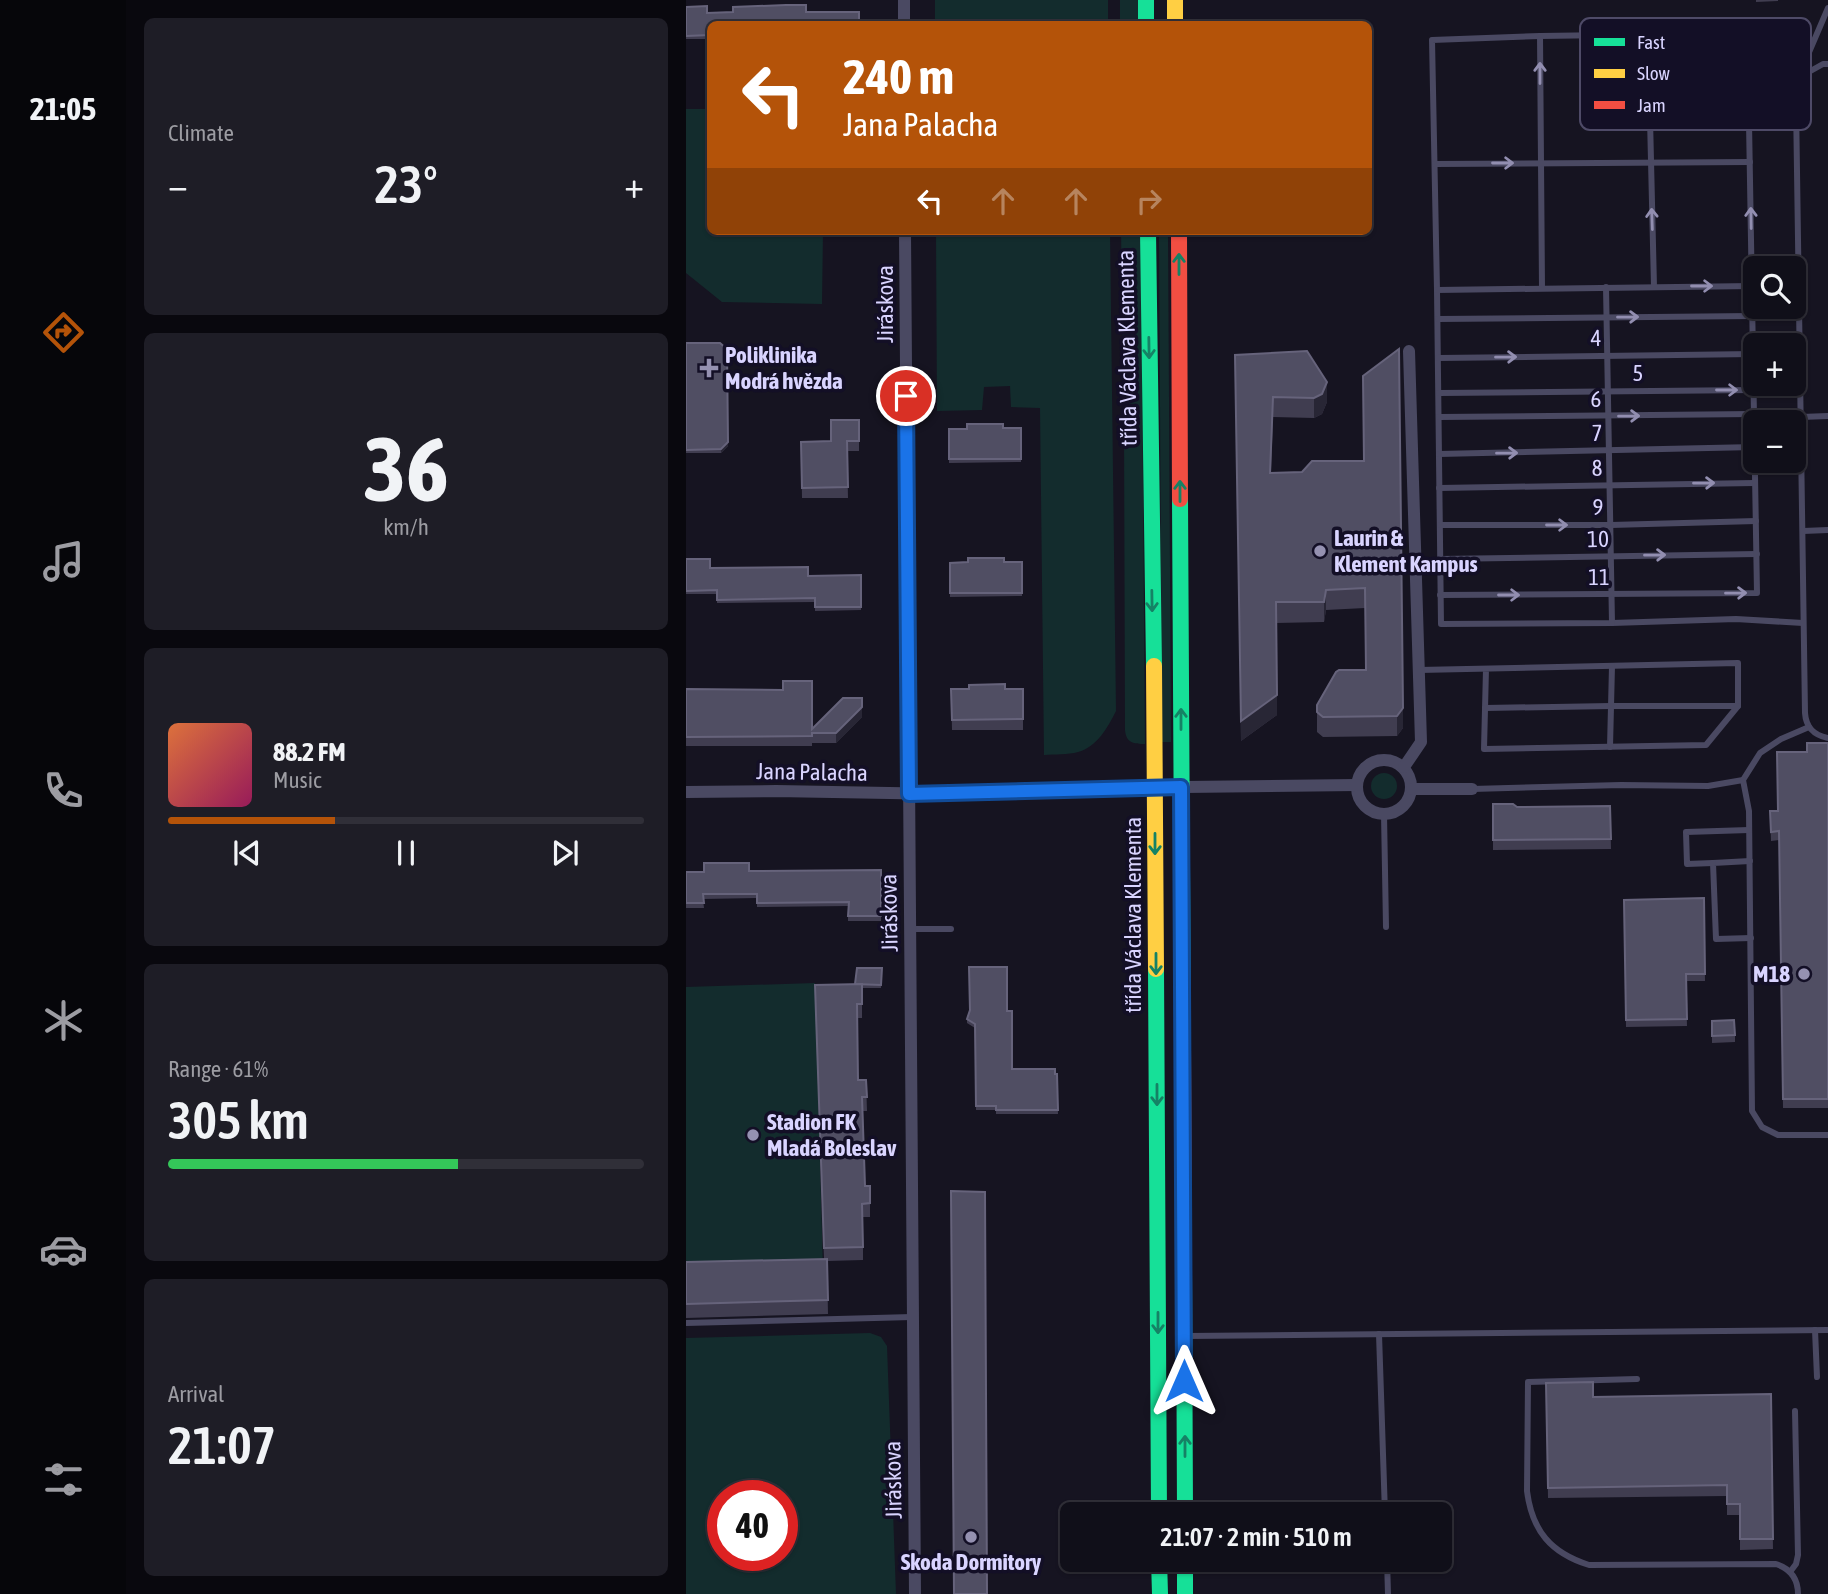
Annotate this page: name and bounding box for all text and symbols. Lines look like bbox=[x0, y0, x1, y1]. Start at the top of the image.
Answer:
legend bbox=[1580, 18, 1811, 130]
text: Fast bbox=[1637, 31, 1665, 53]
text: 240 m bbox=[843, 48, 954, 104]
icon: left bbox=[728, 49, 819, 140]
one-way arrow bbox=[1533, 62, 1547, 85]
text: Slow bbox=[1637, 62, 1671, 84]
text: 21:05 bbox=[30, 90, 96, 127]
text: Jam bbox=[1637, 94, 1666, 116]
text: Jana Palacha bbox=[843, 106, 998, 143]
text: Climate bbox=[168, 120, 234, 146]
text: 23° bbox=[374, 154, 438, 214]
one-way arrow bbox=[1491, 156, 1514, 170]
text: − bbox=[168, 163, 188, 206]
text: + bbox=[624, 163, 644, 206]
icon: left bbox=[911, 182, 949, 220]
icon: ahead bbox=[984, 182, 1022, 220]
icon: ahead bbox=[1057, 182, 1095, 220]
icon: right bbox=[1130, 182, 1168, 220]
one-way arrow bbox=[1744, 206, 1758, 229]
one-way arrow bbox=[1645, 207, 1659, 230]
street label: třída Václava Klementa bbox=[1112, 250, 1142, 446]
one-way arrow bbox=[1172, 252, 1186, 275]
map controls bbox=[1743, 256, 1806, 473]
button: search bbox=[1743, 256, 1806, 319]
street label: Jiráskova bbox=[872, 265, 898, 343]
one-way arrow bbox=[1690, 279, 1713, 293]
icon: directions bbox=[39, 308, 88, 357]
one-way arrow bbox=[1617, 310, 1640, 324]
street label: 4 bbox=[1590, 325, 1602, 351]
button: + bbox=[1743, 333, 1806, 396]
one-way arrow bbox=[1142, 336, 1156, 359]
place label: Poliklinika Modrá hvězda bbox=[725, 342, 843, 394]
one-way arrow bbox=[1495, 350, 1518, 364]
marker: Poliklinika Modrá hvězda bbox=[699, 358, 719, 378]
street label: 5 bbox=[1633, 360, 1643, 386]
pin bbox=[876, 366, 936, 426]
icon: arrive bbox=[887, 377, 925, 415]
one-way arrow bbox=[1716, 384, 1739, 397]
street label: 6 bbox=[1591, 386, 1601, 412]
one-way arrow bbox=[1618, 409, 1641, 423]
button: − bbox=[1743, 410, 1806, 473]
text: 36 bbox=[363, 416, 449, 520]
street label: 7 bbox=[1591, 420, 1603, 446]
one-way arrow bbox=[1495, 446, 1518, 459]
street label: 8 bbox=[1591, 455, 1603, 481]
one-way arrow bbox=[1692, 477, 1715, 490]
one-way arrow bbox=[1173, 480, 1187, 503]
street label: 9 bbox=[1593, 494, 1603, 520]
text: km/h bbox=[383, 514, 429, 540]
one-way arrow bbox=[1545, 518, 1568, 532]
place label: Laurin & Klement Kampus bbox=[1334, 525, 1478, 577]
street label: 10 bbox=[1587, 526, 1609, 552]
icon: music bbox=[39, 537, 88, 586]
marker: Laurin & Klement Kampus bbox=[1312, 543, 1328, 559]
one-way arrow bbox=[1644, 548, 1667, 562]
street label: 11 bbox=[1588, 564, 1610, 590]
one-way arrow bbox=[1724, 586, 1747, 600]
one-way arrow bbox=[1497, 588, 1520, 602]
one-way arrow bbox=[1146, 589, 1159, 612]
one-way arrow bbox=[1174, 707, 1188, 730]
text: 88.2 FM bbox=[273, 737, 346, 767]
street label: Jana Palacha bbox=[756, 758, 868, 786]
icon: phone bbox=[39, 766, 88, 815]
text: Music bbox=[273, 767, 321, 793]
street label: třída Václava Klementa bbox=[1120, 817, 1146, 1013]
one-way arrow bbox=[1148, 832, 1162, 855]
icon: previous bbox=[228, 834, 266, 872]
icon: pause bbox=[387, 834, 425, 872]
icon: next bbox=[546, 834, 584, 872]
street label: Jiráskova bbox=[875, 874, 903, 952]
one-way arrow bbox=[1149, 952, 1163, 975]
place label: M18 bbox=[1753, 961, 1790, 987]
marker: M18 bbox=[1796, 966, 1812, 982]
icon: climate bbox=[39, 996, 88, 1045]
text: Range · 61% bbox=[168, 1056, 268, 1082]
one-way arrow bbox=[1150, 1084, 1164, 1107]
text: 305 km bbox=[168, 1090, 309, 1150]
place label: Stadion FK Mladá Boleslav bbox=[767, 1109, 897, 1161]
marker: Stadion FK Mladá Boleslav bbox=[745, 1127, 761, 1143]
icon: car bbox=[39, 1225, 88, 1274]
one-way arrow bbox=[1151, 1311, 1165, 1334]
position arrow bbox=[1147, 1344, 1221, 1418]
text: Arrival bbox=[168, 1381, 224, 1407]
text: 21:07 bbox=[168, 1415, 276, 1475]
one-way arrow bbox=[1178, 1434, 1192, 1457]
street label: Jiráskova bbox=[879, 1441, 907, 1519]
icon: filters bbox=[39, 1455, 88, 1504]
speed limit sign: 40 bbox=[707, 1480, 798, 1571]
text: 21:07 · 2 min · 510 m bbox=[1160, 1522, 1352, 1552]
marker: Skoda Dormitory bbox=[963, 1529, 979, 1545]
place label: Skoda Dormitory bbox=[901, 1549, 1042, 1575]

